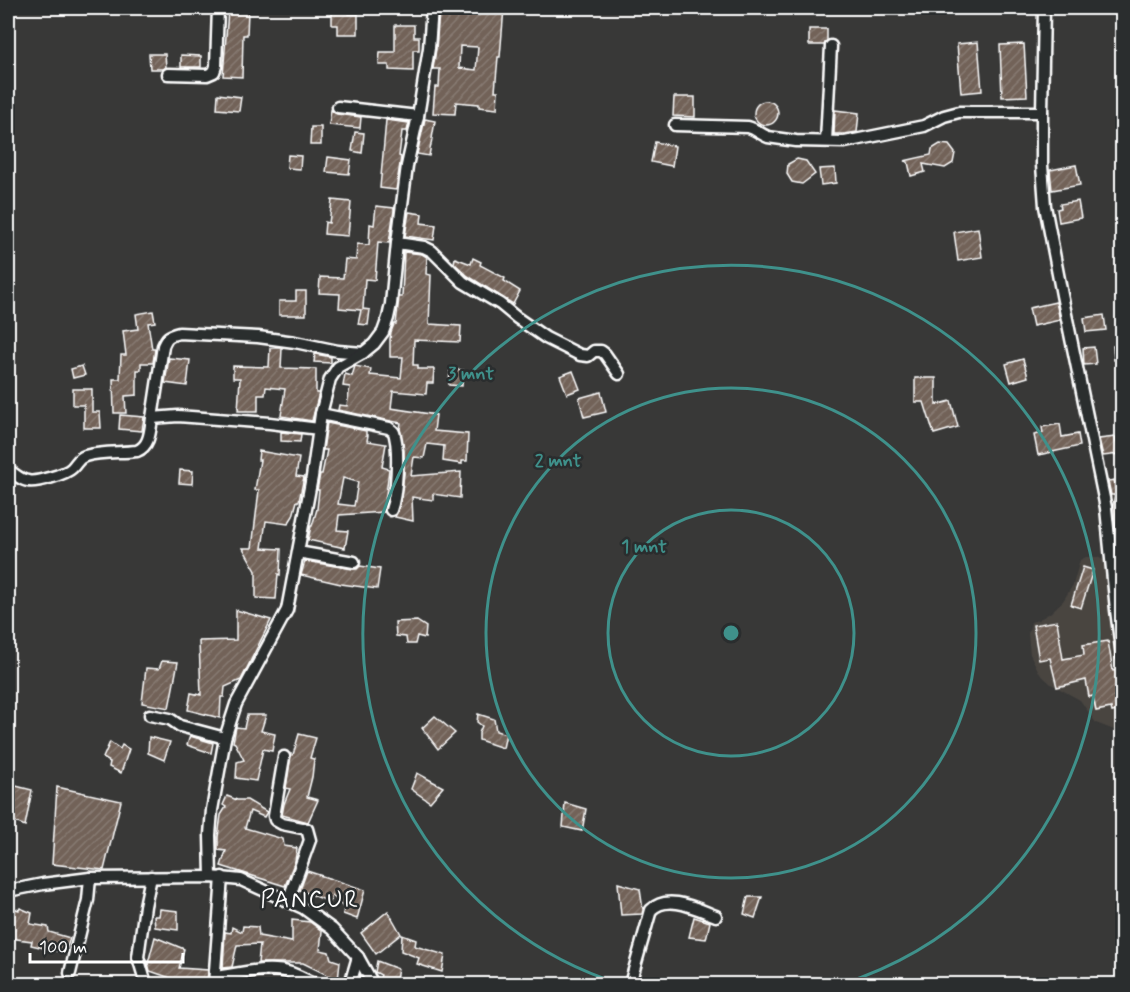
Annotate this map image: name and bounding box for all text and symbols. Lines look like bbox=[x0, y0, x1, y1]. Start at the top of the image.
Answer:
text: 3 mnt bbox=[448, 362, 494, 386]
text: 2 mnt bbox=[535, 449, 582, 473]
text: 1 mnt bbox=[621, 535, 667, 559]
centre of rings bbox=[721, 623, 741, 643]
district label: PANCUR bbox=[260, 885, 360, 916]
scale bar bbox=[30, 926, 183, 964]
text: 100 m bbox=[39, 936, 87, 960]

